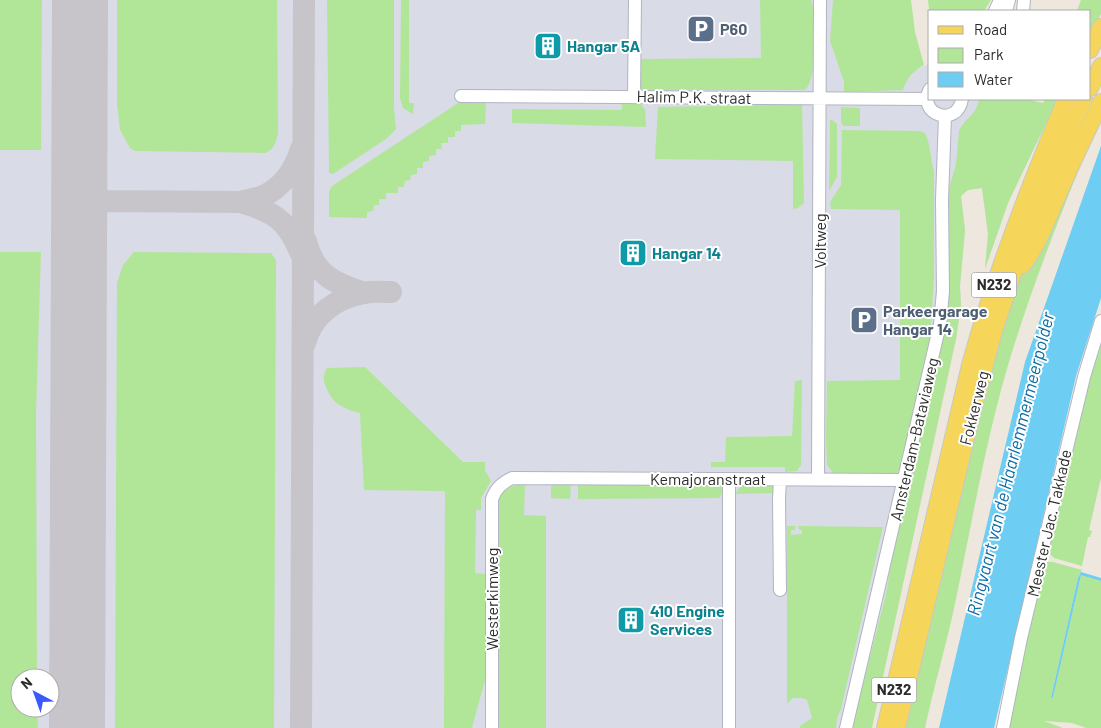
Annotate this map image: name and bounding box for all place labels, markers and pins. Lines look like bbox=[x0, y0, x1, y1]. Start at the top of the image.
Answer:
parking icon: P60 bbox=[686, 14, 716, 44]
place label: P60 bbox=[720, 19, 747, 38]
building icon: Hangar 5A bbox=[533, 31, 563, 61]
place label: Hangar 5A bbox=[567, 36, 641, 55]
building icon: Hangar 14 bbox=[618, 238, 648, 268]
place label: Hangar 14 bbox=[652, 243, 721, 262]
place label: Parkeergarage Hangar 14 bbox=[883, 301, 988, 338]
parking icon: Parkeergarage Hangar 14 bbox=[849, 305, 879, 335]
place label: 410 Engine Services bbox=[650, 601, 725, 638]
building icon: 410 Engine Services bbox=[616, 605, 646, 635]

